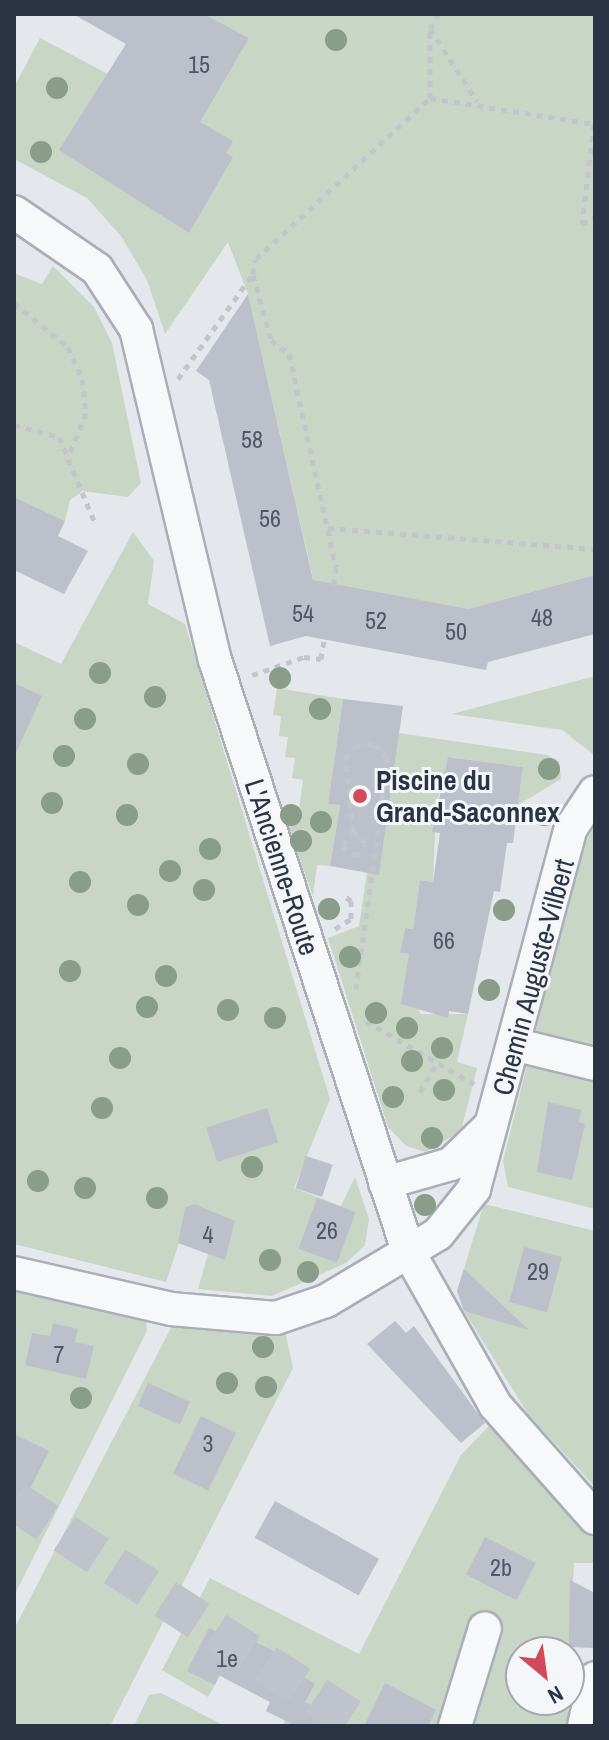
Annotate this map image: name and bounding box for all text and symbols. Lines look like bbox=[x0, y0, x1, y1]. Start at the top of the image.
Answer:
house number: 15 bbox=[188, 51, 210, 79]
house number: 58 bbox=[241, 426, 263, 454]
house number: 56 bbox=[259, 505, 281, 533]
house number: 54 bbox=[292, 600, 314, 628]
house number: 48 bbox=[531, 604, 553, 632]
house number: 52 bbox=[365, 607, 387, 635]
house number: 50 bbox=[445, 618, 467, 646]
place label: Piscine du Grand-Saconnex bbox=[376, 763, 560, 829]
street label: L'Ancienne-Route bbox=[238, 775, 326, 959]
marker: Piscine du Grand-Saconnex bbox=[351, 787, 369, 805]
street label: Chemin Auguste-Vilbert bbox=[485, 855, 581, 1099]
house number: 66 bbox=[433, 927, 455, 955]
house number: 26 bbox=[316, 1217, 338, 1245]
house number: 4 bbox=[203, 1221, 213, 1249]
house number: 29 bbox=[527, 1258, 549, 1286]
house number: 7 bbox=[54, 1341, 64, 1369]
house number: 3 bbox=[203, 1430, 213, 1458]
house number: 2b bbox=[490, 1554, 512, 1582]
north arrow bbox=[505, 1636, 585, 1716]
house number: 1e bbox=[216, 1645, 238, 1673]
text: N bbox=[543, 1679, 569, 1712]

